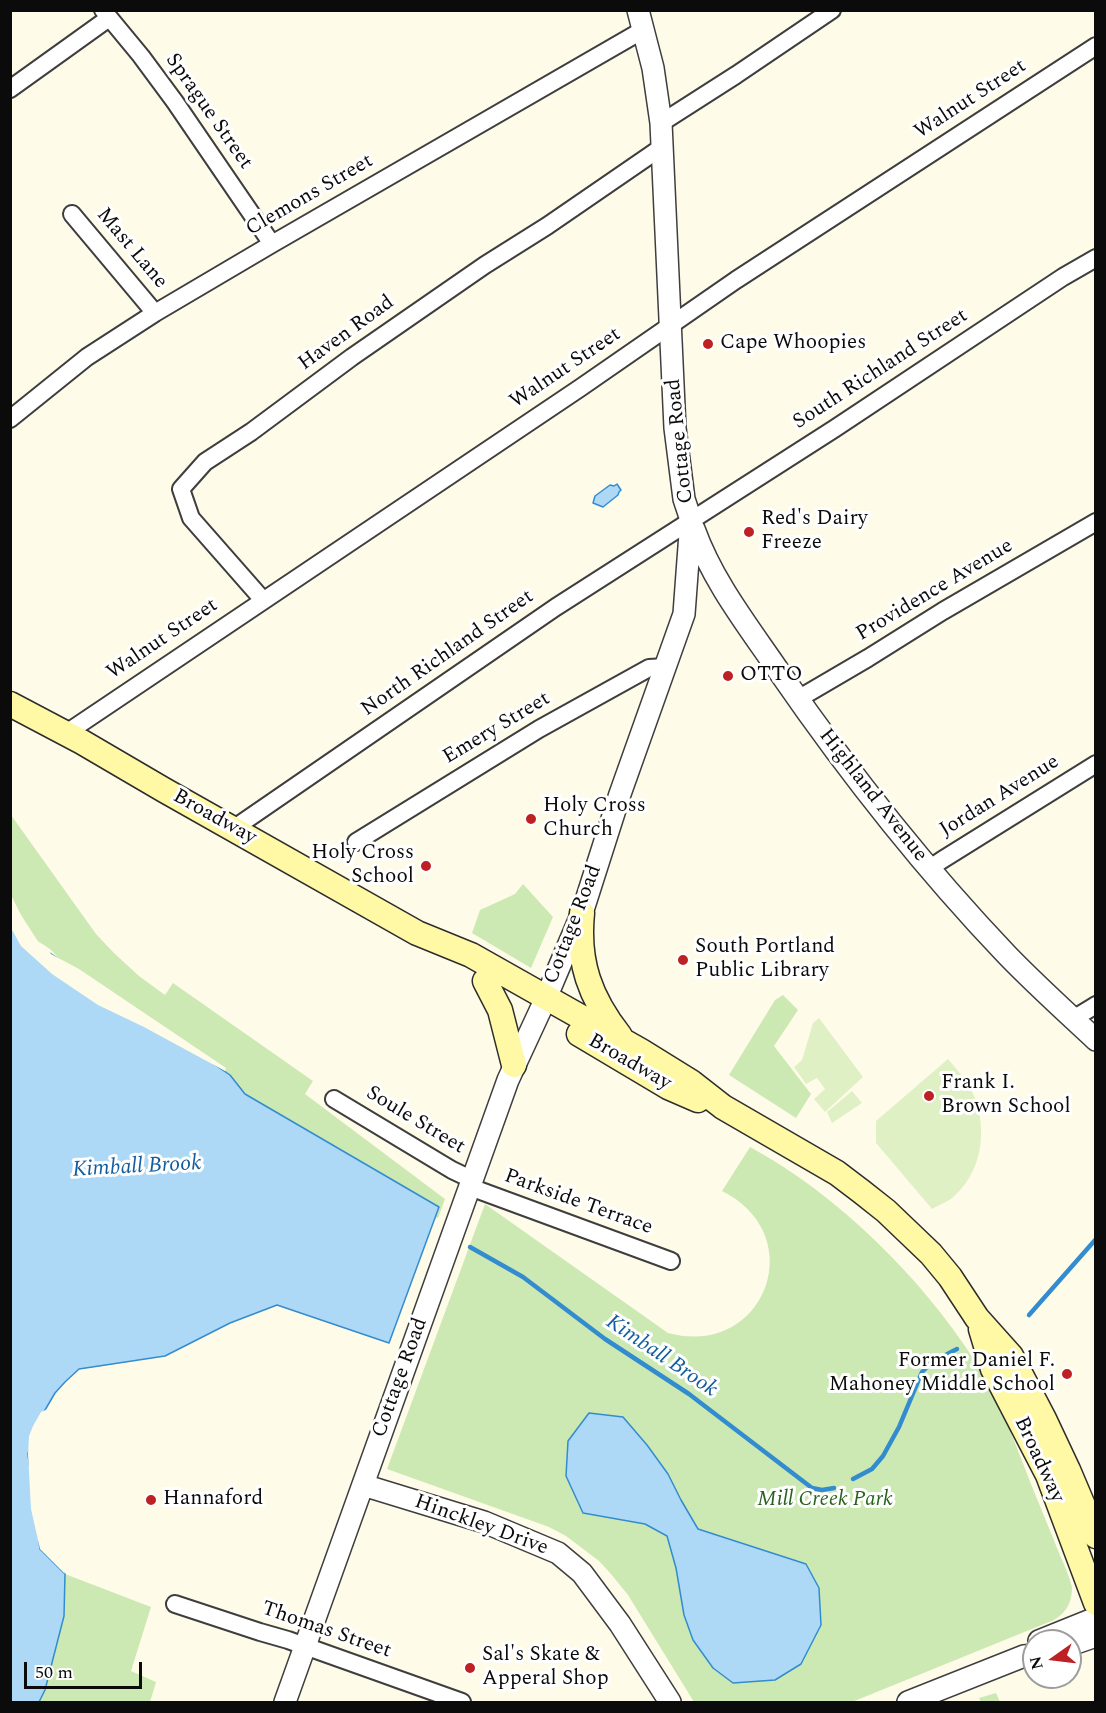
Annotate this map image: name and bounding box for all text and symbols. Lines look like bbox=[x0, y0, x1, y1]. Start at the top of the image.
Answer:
street label: Sprague Street bbox=[159, 49, 257, 175]
street label: Walnut Street bbox=[910, 54, 1032, 146]
street label: Clemons Street bbox=[242, 149, 378, 243]
street label: Mast Lane bbox=[90, 203, 172, 295]
street label: Haven Road bbox=[294, 291, 400, 377]
street label: South Richland Street bbox=[789, 304, 973, 436]
street label: Walnut Street bbox=[506, 323, 626, 415]
place label: Cape Whoopies bbox=[720, 331, 866, 357]
marker: Cape Whoopies bbox=[701, 337, 715, 351]
street label: Cottage Road bbox=[662, 377, 700, 505]
place label: Red's Dairy Freeze bbox=[761, 507, 868, 557]
marker: Red's Dairy Freeze bbox=[742, 525, 756, 539]
street label: Providence Avenue bbox=[852, 534, 1018, 648]
street label: North Richland Street bbox=[357, 585, 539, 723]
street label: Walnut Street bbox=[103, 594, 223, 686]
place label: OTTO bbox=[740, 663, 802, 689]
marker: OTTO bbox=[721, 669, 735, 683]
street label: Emery Street bbox=[439, 687, 555, 771]
street label: Highland Avenue bbox=[812, 724, 932, 868]
street label: Jordan Avenue bbox=[936, 750, 1064, 844]
street label: Broadway bbox=[168, 785, 260, 851]
place label: Holy Cross Church bbox=[543, 794, 646, 844]
marker: Holy Cross Church bbox=[524, 812, 538, 826]
place label: Holy Cross School bbox=[311, 841, 414, 891]
marker: Holy Cross School bbox=[419, 859, 433, 873]
street label: Cottage Road bbox=[540, 862, 608, 988]
place label: South Portland Public Library bbox=[695, 935, 835, 985]
marker: South Portland Public Library bbox=[676, 953, 690, 967]
street label: Broadway bbox=[583, 1029, 675, 1097]
place label: Frank I. Brown School bbox=[941, 1071, 1071, 1121]
street label: Soule Street bbox=[361, 1082, 469, 1160]
marker: Frank I. Brown School bbox=[922, 1089, 936, 1103]
water label: Kimball Brook bbox=[72, 1151, 202, 1185]
street label: Parkside Terrace bbox=[500, 1164, 656, 1242]
water label: Kimball Brook bbox=[600, 1310, 722, 1404]
street label: Cottage Road bbox=[368, 1315, 434, 1441]
place label: Former Daniel F. Mahoney Middle School bbox=[829, 1349, 1055, 1399]
marker: Former Daniel F. Mahoney Middle School bbox=[1060, 1367, 1074, 1381]
street label: Broadway bbox=[1007, 1413, 1069, 1507]
place label: Hannaford bbox=[163, 1487, 263, 1513]
park label: Mill Creek Park bbox=[757, 1488, 893, 1514]
street label: Hinckley Drive bbox=[411, 1490, 551, 1562]
marker: Hannaford bbox=[144, 1493, 158, 1507]
street label: Thomas Street bbox=[258, 1597, 394, 1665]
north arrow bbox=[1022, 1629, 1082, 1689]
place label: Sal's Skate & Apperal Shop bbox=[482, 1643, 609, 1693]
scale bar bbox=[27, 1650, 146, 1688]
text: N bbox=[1023, 1654, 1050, 1672]
text: 50 m bbox=[35, 1659, 73, 1686]
marker: Sal's Skate & Apperal Shop bbox=[463, 1661, 477, 1675]

